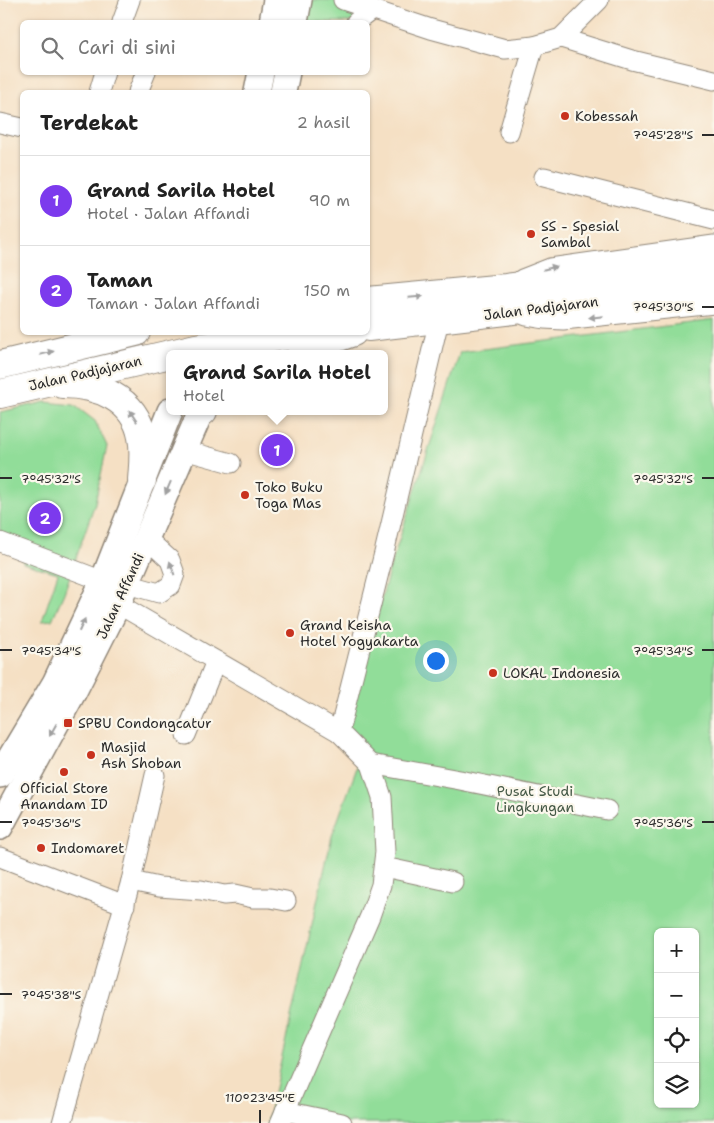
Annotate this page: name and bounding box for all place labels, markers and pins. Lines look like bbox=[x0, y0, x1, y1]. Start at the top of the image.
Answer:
place label: Kobessah bbox=[575, 107, 639, 125]
marker: Kobessah bbox=[559, 110, 571, 122]
place label: SS - Spesial Sambal bbox=[541, 217, 620, 251]
marker: SS - Spesial Sambal bbox=[525, 228, 537, 240]
pin: 1 bbox=[261, 431, 293, 469]
place label: Toko Buku Toga Mas bbox=[255, 478, 323, 512]
marker: Toko Buku Toga Mas bbox=[239, 489, 251, 501]
pin: 2 bbox=[29, 499, 61, 537]
place label: Grand Keisha Hotel Yogyakarta bbox=[300, 616, 419, 650]
marker: Grand Keisha Hotel Yogyakarta bbox=[284, 627, 296, 639]
place label: LOKAL Indonesia bbox=[503, 664, 620, 682]
marker: LOKAL Indonesia bbox=[487, 667, 499, 679]
place label: SPBU Condongcatur bbox=[78, 714, 212, 732]
marker: SPBU Condongcatur bbox=[62, 717, 74, 729]
place label: Masjid Ash Shoban bbox=[101, 738, 182, 772]
marker: Masjid Ash Shoban bbox=[85, 749, 97, 761]
marker: Official Store Anandam ID bbox=[58, 766, 70, 778]
place label: Official Store Anandam ID bbox=[20, 779, 108, 813]
place label: Indomaret bbox=[51, 839, 124, 857]
marker: Indomaret bbox=[35, 842, 47, 854]

